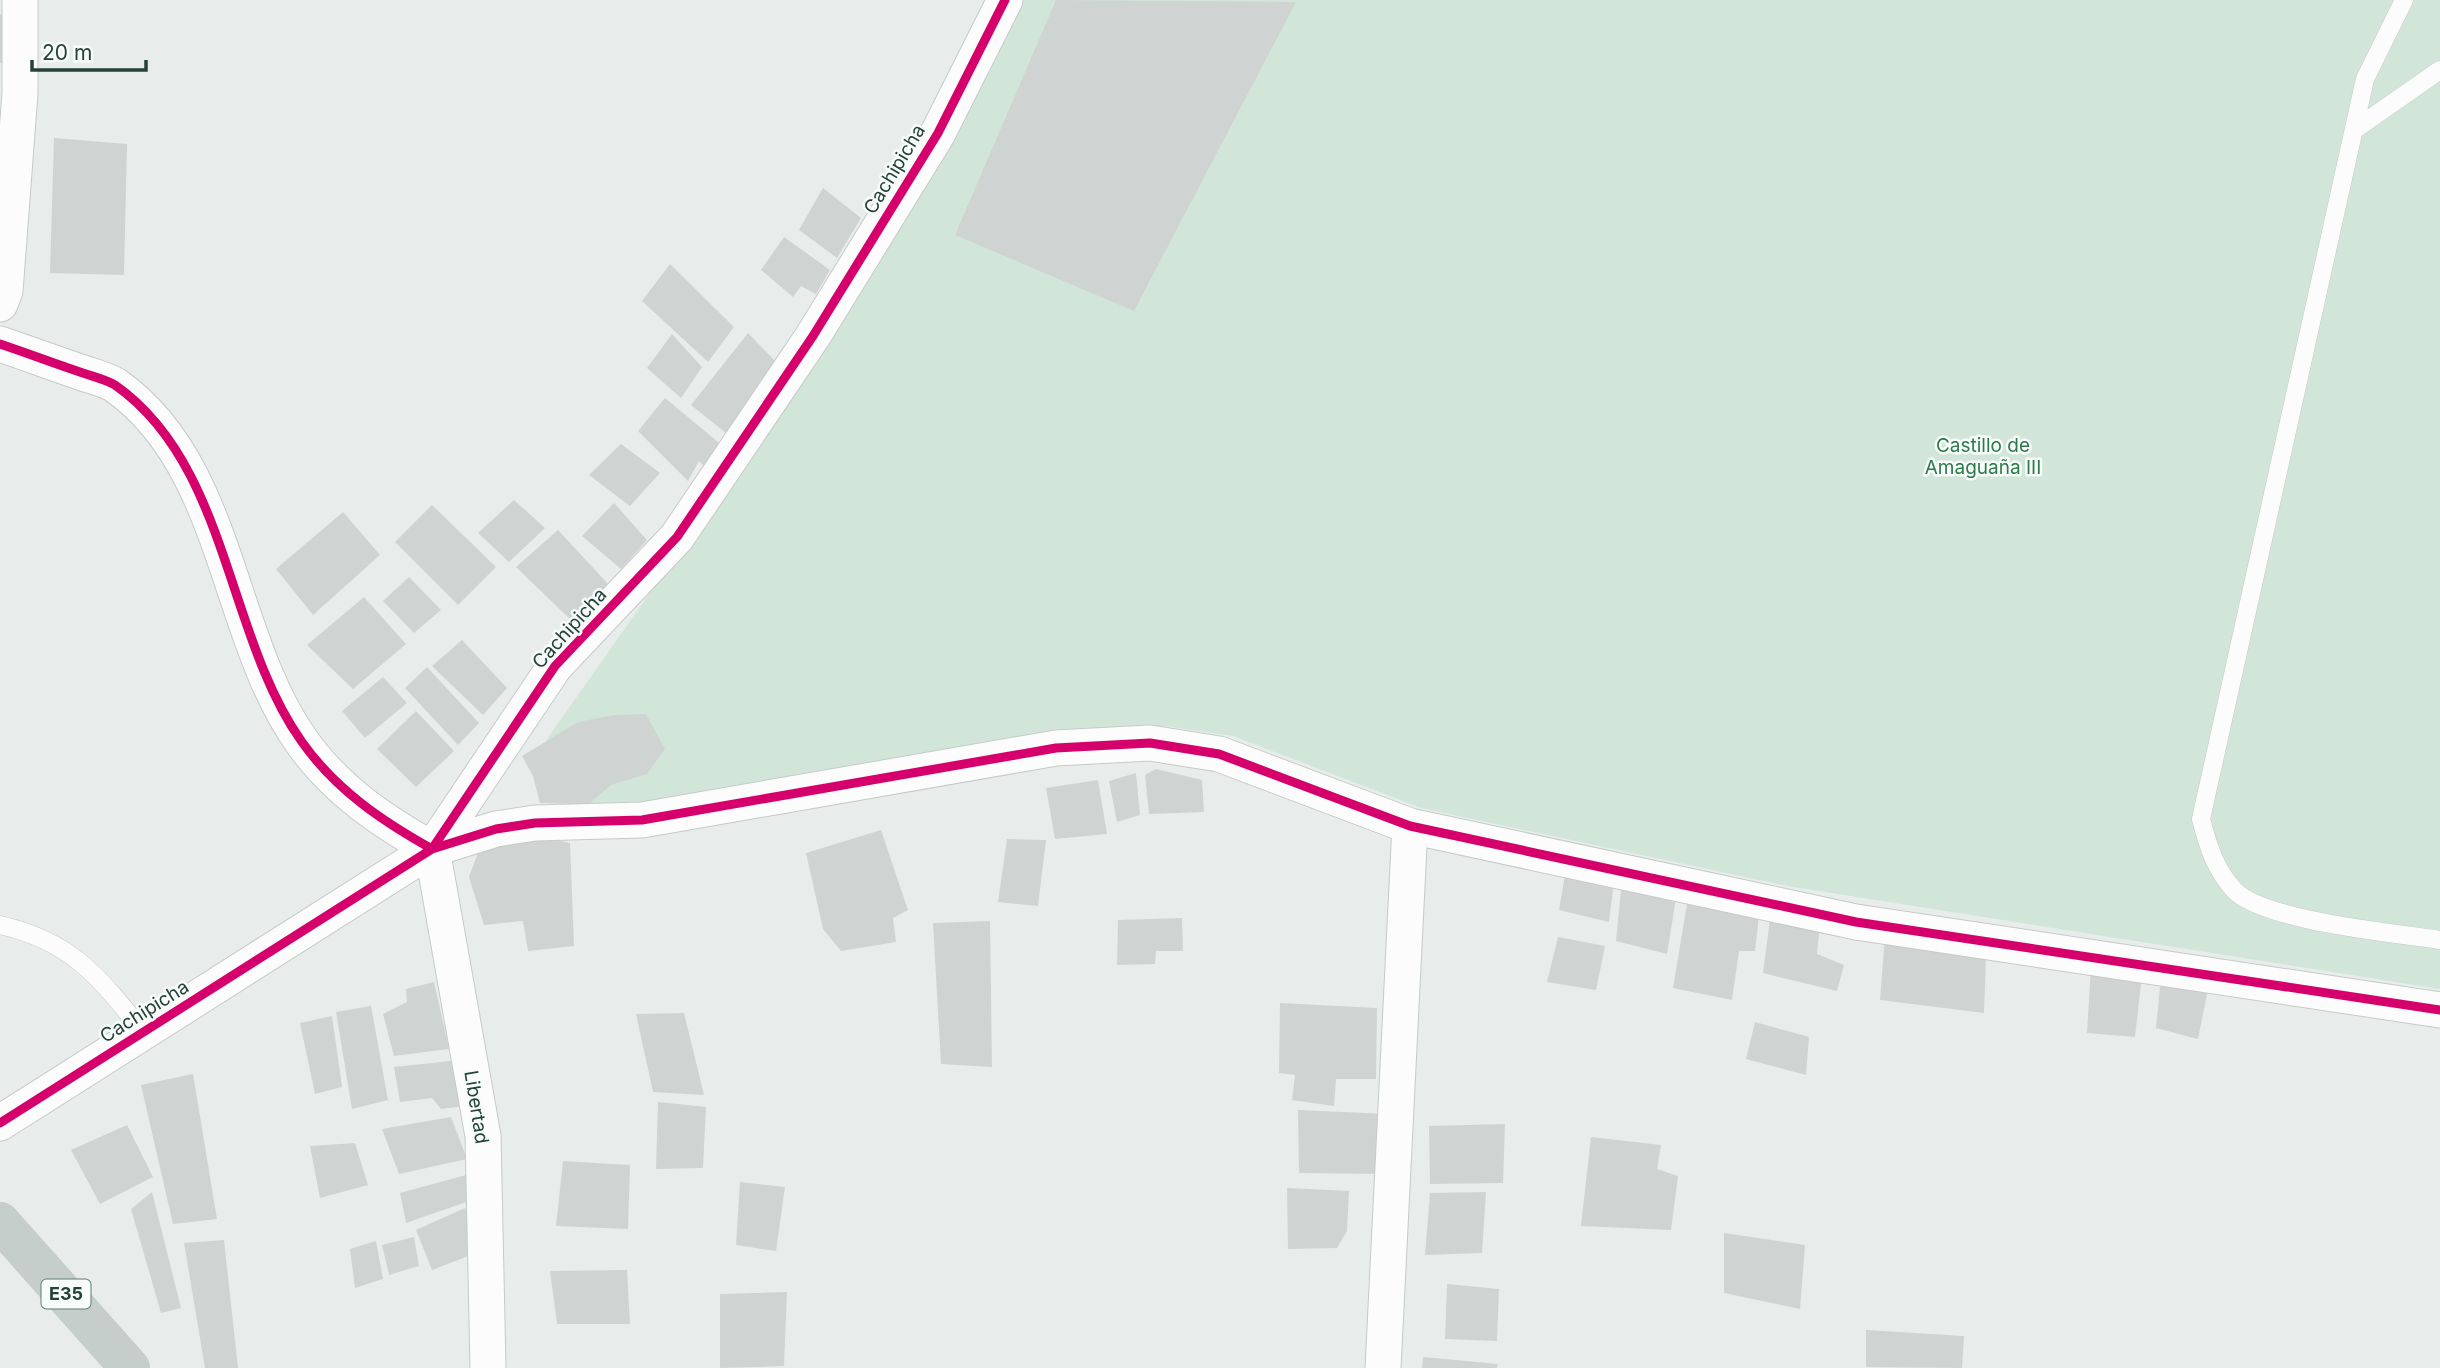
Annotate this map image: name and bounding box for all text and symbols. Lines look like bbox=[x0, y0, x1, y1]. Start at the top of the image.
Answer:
scale bar bbox=[32, 28, 145, 72]
text: 20 m bbox=[42, 40, 92, 65]
street label: Cachipicha bbox=[859, 120, 930, 218]
park label: Castillo de Amaguaña III bbox=[1925, 434, 2041, 479]
street label: Cachipicha bbox=[527, 583, 611, 673]
street label: Cachipicha bbox=[96, 975, 193, 1048]
street label: Libertad bbox=[459, 1069, 494, 1145]
road number: E35 bbox=[42, 1280, 90, 1308]

